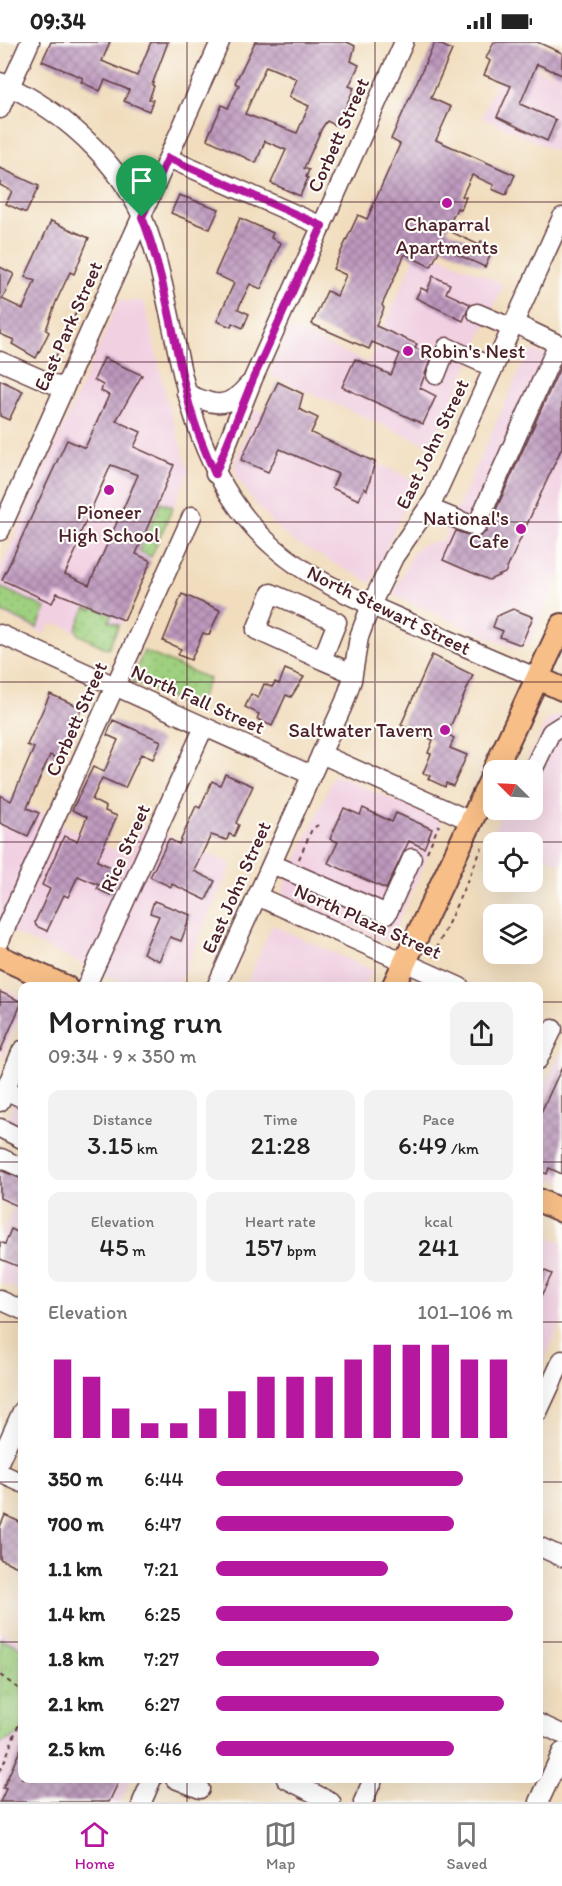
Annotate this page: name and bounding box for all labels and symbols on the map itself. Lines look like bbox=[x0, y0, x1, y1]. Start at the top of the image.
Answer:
street label: Corbett Street bbox=[302, 73, 374, 196]
pin bbox=[116, 155, 167, 217]
marker: Chaparral Apartments bbox=[440, 196, 454, 210]
place label: Chaparral Apartments bbox=[396, 212, 498, 259]
street label: East Park Street bbox=[29, 257, 107, 395]
place label: Robin's Nest bbox=[420, 339, 526, 363]
marker: Robin's Nest bbox=[401, 344, 415, 358]
street label: East John Street bbox=[390, 375, 474, 513]
marker: Pioneer High School bbox=[102, 483, 116, 497]
place label: Pioneer High School bbox=[58, 500, 160, 547]
place label: National's Cafe bbox=[423, 506, 509, 553]
marker: National's Cafe bbox=[514, 522, 528, 536]
street label: North Stewart Street bbox=[303, 560, 475, 660]
street label: Corbett Street bbox=[40, 657, 112, 780]
street label: North Fall Street bbox=[128, 659, 269, 739]
place label: Saltwater Tavern bbox=[289, 718, 433, 742]
marker: Saltwater Tavern bbox=[438, 723, 452, 737]
north arrow bbox=[483, 760, 543, 820]
street label: Rice Street bbox=[95, 800, 155, 896]
street label: East John Street bbox=[196, 817, 276, 957]
street label: North Plaza Street bbox=[291, 878, 446, 964]

